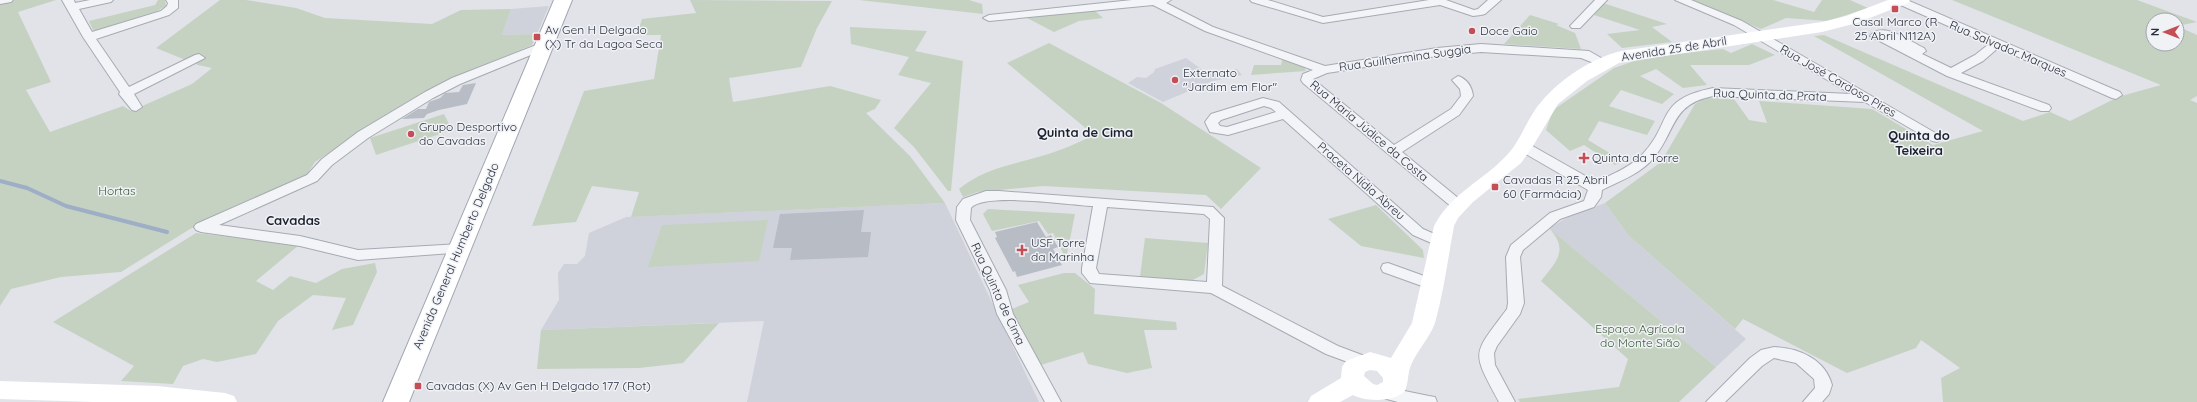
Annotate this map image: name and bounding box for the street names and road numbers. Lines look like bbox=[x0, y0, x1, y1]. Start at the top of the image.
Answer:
street label: Rua Salvador Marques bbox=[1947, 17, 2069, 80]
street label: Avenida 25 de Abril bbox=[1620, 33, 1728, 64]
street label: Rua Guilhermina Suggia bbox=[1338, 41, 1472, 74]
street label: Rua José Cardoso Pires bbox=[1777, 41, 1899, 120]
street label: Rua Maria Júdice da Costa bbox=[1307, 77, 1432, 185]
street label: Rua Quinta da Prata bbox=[1713, 85, 1827, 104]
street label: Praceta Nídia Abreu bbox=[1314, 138, 1408, 223]
street label: Avenida General Humberto Delgado bbox=[409, 160, 502, 351]
street label: Rua Quinta de Cima bbox=[968, 240, 1029, 347]

